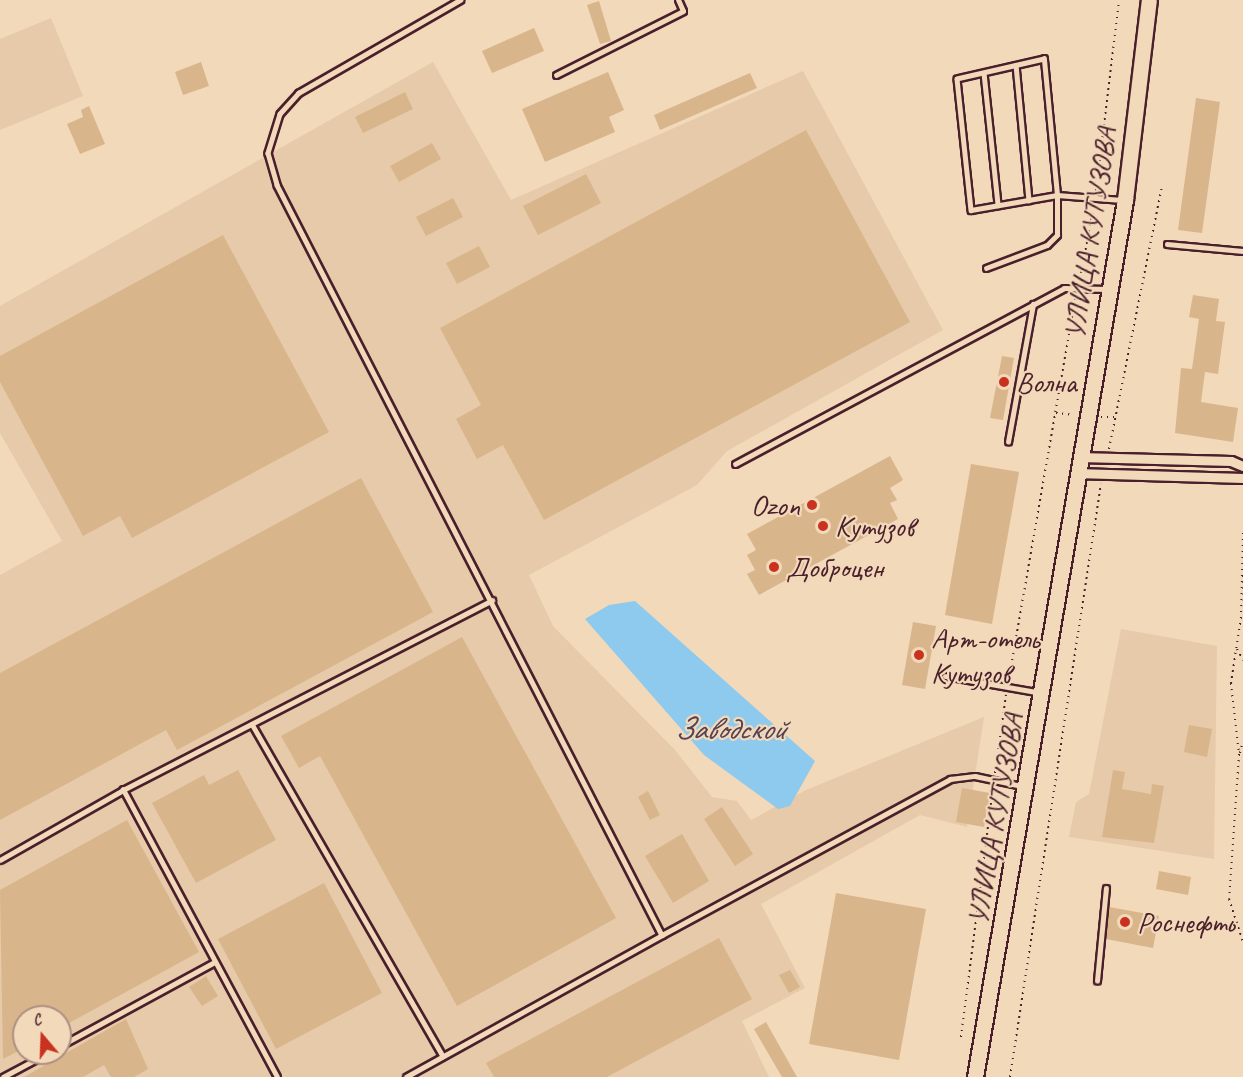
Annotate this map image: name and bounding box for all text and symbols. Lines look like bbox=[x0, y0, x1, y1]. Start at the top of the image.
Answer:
street label: УЛИЦА КУТУЗОВА bbox=[1055, 124, 1125, 342]
place label: Волна bbox=[1016, 364, 1077, 400]
marker: Волна bbox=[997, 375, 1011, 389]
place label: Ozon bbox=[751, 487, 800, 523]
marker: Ozon bbox=[805, 498, 819, 512]
place label: Кутузов bbox=[835, 508, 914, 544]
marker: Кутузов bbox=[816, 519, 830, 533]
place label: Доброцен bbox=[786, 549, 884, 585]
marker: Доброцен bbox=[767, 560, 781, 574]
place label: Арт-отель Кутузов bbox=[931, 620, 1039, 690]
marker: Арт-отель Кутузов bbox=[912, 648, 926, 662]
water label: Заводской bbox=[675, 710, 785, 748]
street label: УЛИЦА КУТУЗОВА bbox=[959, 710, 1031, 928]
place label: Роснефть bbox=[1137, 904, 1234, 940]
marker: Роснефть bbox=[1118, 915, 1132, 929]
north arrow bbox=[12, 1005, 72, 1065]
text: С bbox=[30, 1009, 44, 1031]

